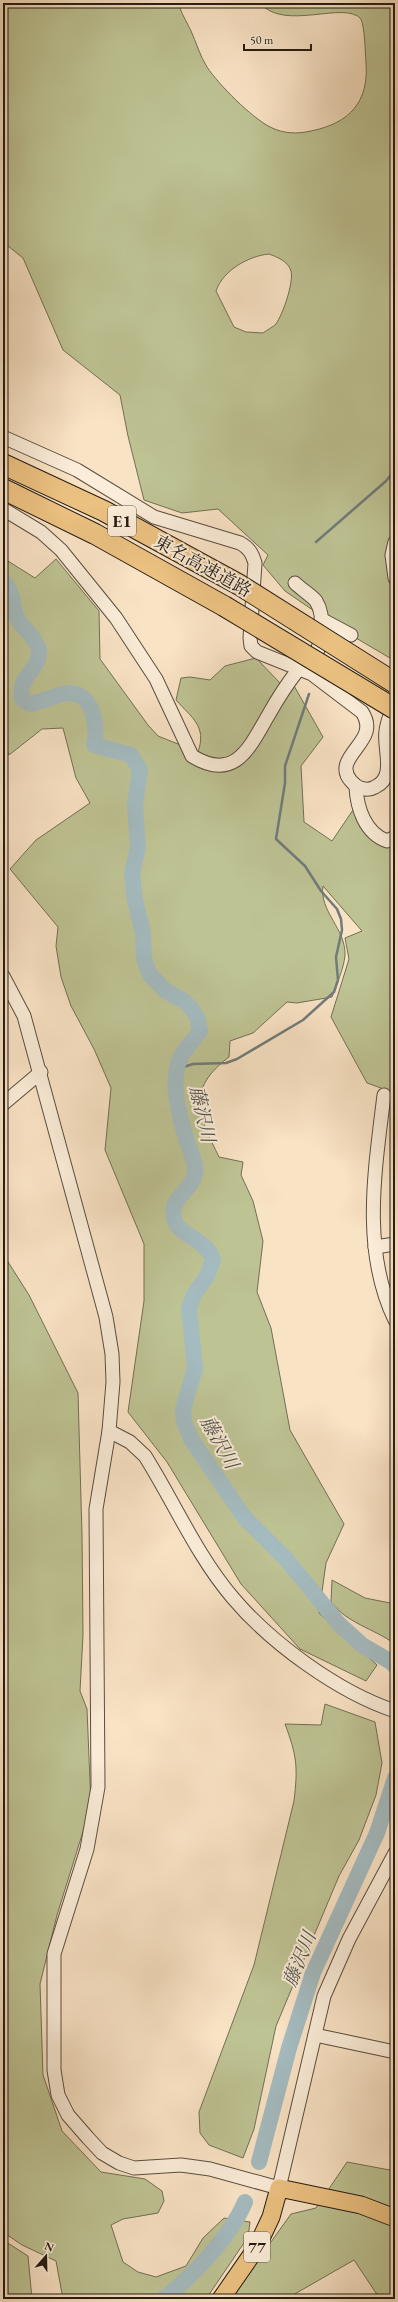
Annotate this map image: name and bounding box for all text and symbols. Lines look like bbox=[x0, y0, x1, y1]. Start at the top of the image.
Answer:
scale bar bbox=[244, 26, 311, 52]
text: 50 m bbox=[250, 32, 274, 48]
road number: E1 bbox=[108, 506, 136, 536]
street label: 東名高速道路 bbox=[150, 529, 256, 602]
water label: 藤沢川 bbox=[184, 1084, 222, 1147]
water label: 藤沢川 bbox=[195, 1411, 245, 1475]
water label: 藤沢川 bbox=[277, 1926, 322, 1990]
road number: 77 bbox=[244, 2232, 270, 2262]
north arrow bbox=[26, 2236, 66, 2276]
text: N bbox=[43, 2239, 56, 2255]

